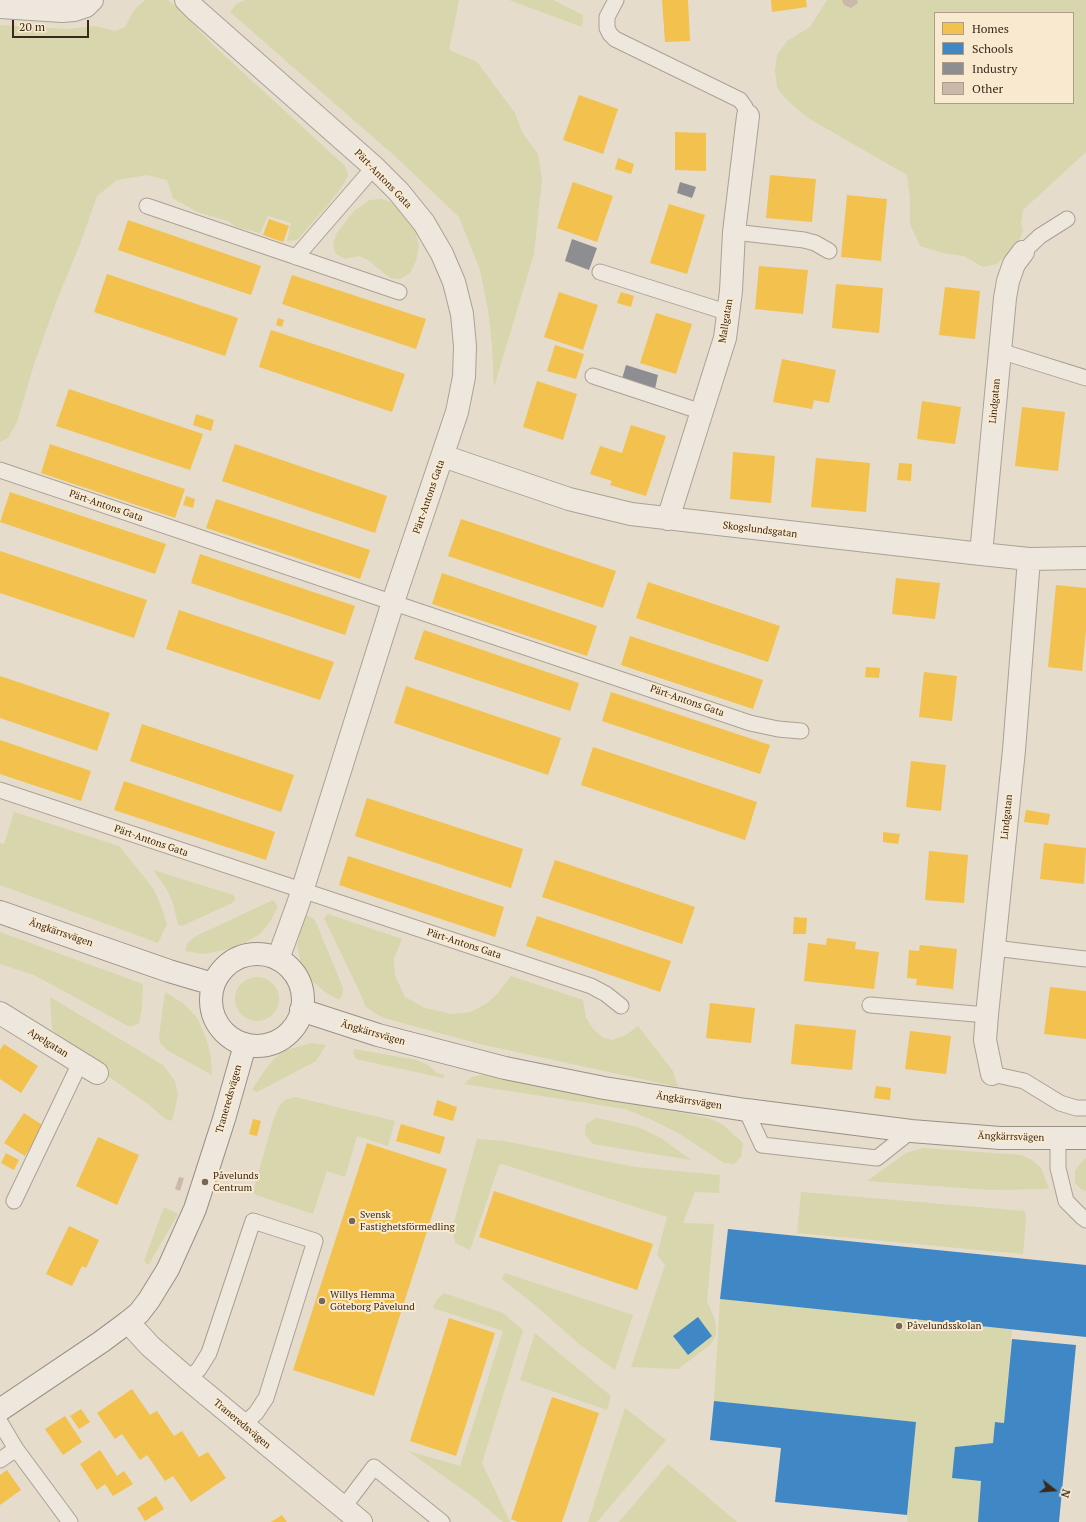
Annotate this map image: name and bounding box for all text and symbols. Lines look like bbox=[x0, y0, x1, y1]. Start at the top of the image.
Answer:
scale bar bbox=[14, 12, 91, 38]
legend bbox=[934, 12, 1074, 104]
text: 20 m bbox=[19, 19, 45, 34]
text: Homes bbox=[972, 21, 1009, 36]
text: Schools bbox=[972, 41, 1013, 56]
text: Industry bbox=[972, 61, 1017, 76]
text: Other bbox=[972, 81, 1003, 96]
street label: Pärt-Antons Gata bbox=[352, 147, 414, 211]
street label: Mallgatan bbox=[717, 298, 735, 344]
street label: Lindgatan bbox=[987, 378, 1003, 424]
street label: Pärt-Antons Gata bbox=[411, 458, 447, 536]
street label: Pärt-Antons Gata bbox=[67, 488, 145, 524]
street label: Skogslundsgatan bbox=[722, 519, 798, 541]
street label: Pärt-Antons Gata bbox=[648, 683, 726, 719]
street label: Lindgatan bbox=[999, 794, 1015, 840]
street label: Pärt-Antons Gata bbox=[112, 823, 190, 859]
street label: Ängkärrsvägen bbox=[28, 916, 94, 950]
street label: Pärt-Antons Gata bbox=[425, 926, 503, 962]
street label: Ängkärrsvägen bbox=[339, 1018, 407, 1048]
street label: Apelgatan bbox=[26, 1026, 70, 1060]
street label: Traneredsvägen bbox=[213, 1063, 245, 1135]
street label: Ängkärrsvägen bbox=[655, 1090, 723, 1112]
street label: Ängkärrsvägen bbox=[978, 1130, 1044, 1144]
place label: Påvelunds Centrum bbox=[213, 1170, 258, 1194]
marker: Påvelunds Centrum bbox=[200, 1177, 210, 1187]
place label: Svensk Fastighetsförmedling bbox=[360, 1209, 455, 1232]
marker: Svensk Fastighetsförmedling bbox=[347, 1216, 357, 1226]
place label: Willys Hemma Göteborg Påvelund bbox=[330, 1289, 415, 1312]
marker: Willys Hemma Göteborg Påvelund bbox=[317, 1296, 327, 1306]
place label: Påvelundsskolan bbox=[907, 1320, 981, 1332]
marker: Påvelundsskolan bbox=[894, 1321, 904, 1331]
street label: Traneredsvägen bbox=[211, 1397, 273, 1451]
north arrow bbox=[1034, 1470, 1074, 1510]
text: N bbox=[1058, 1487, 1073, 1500]

